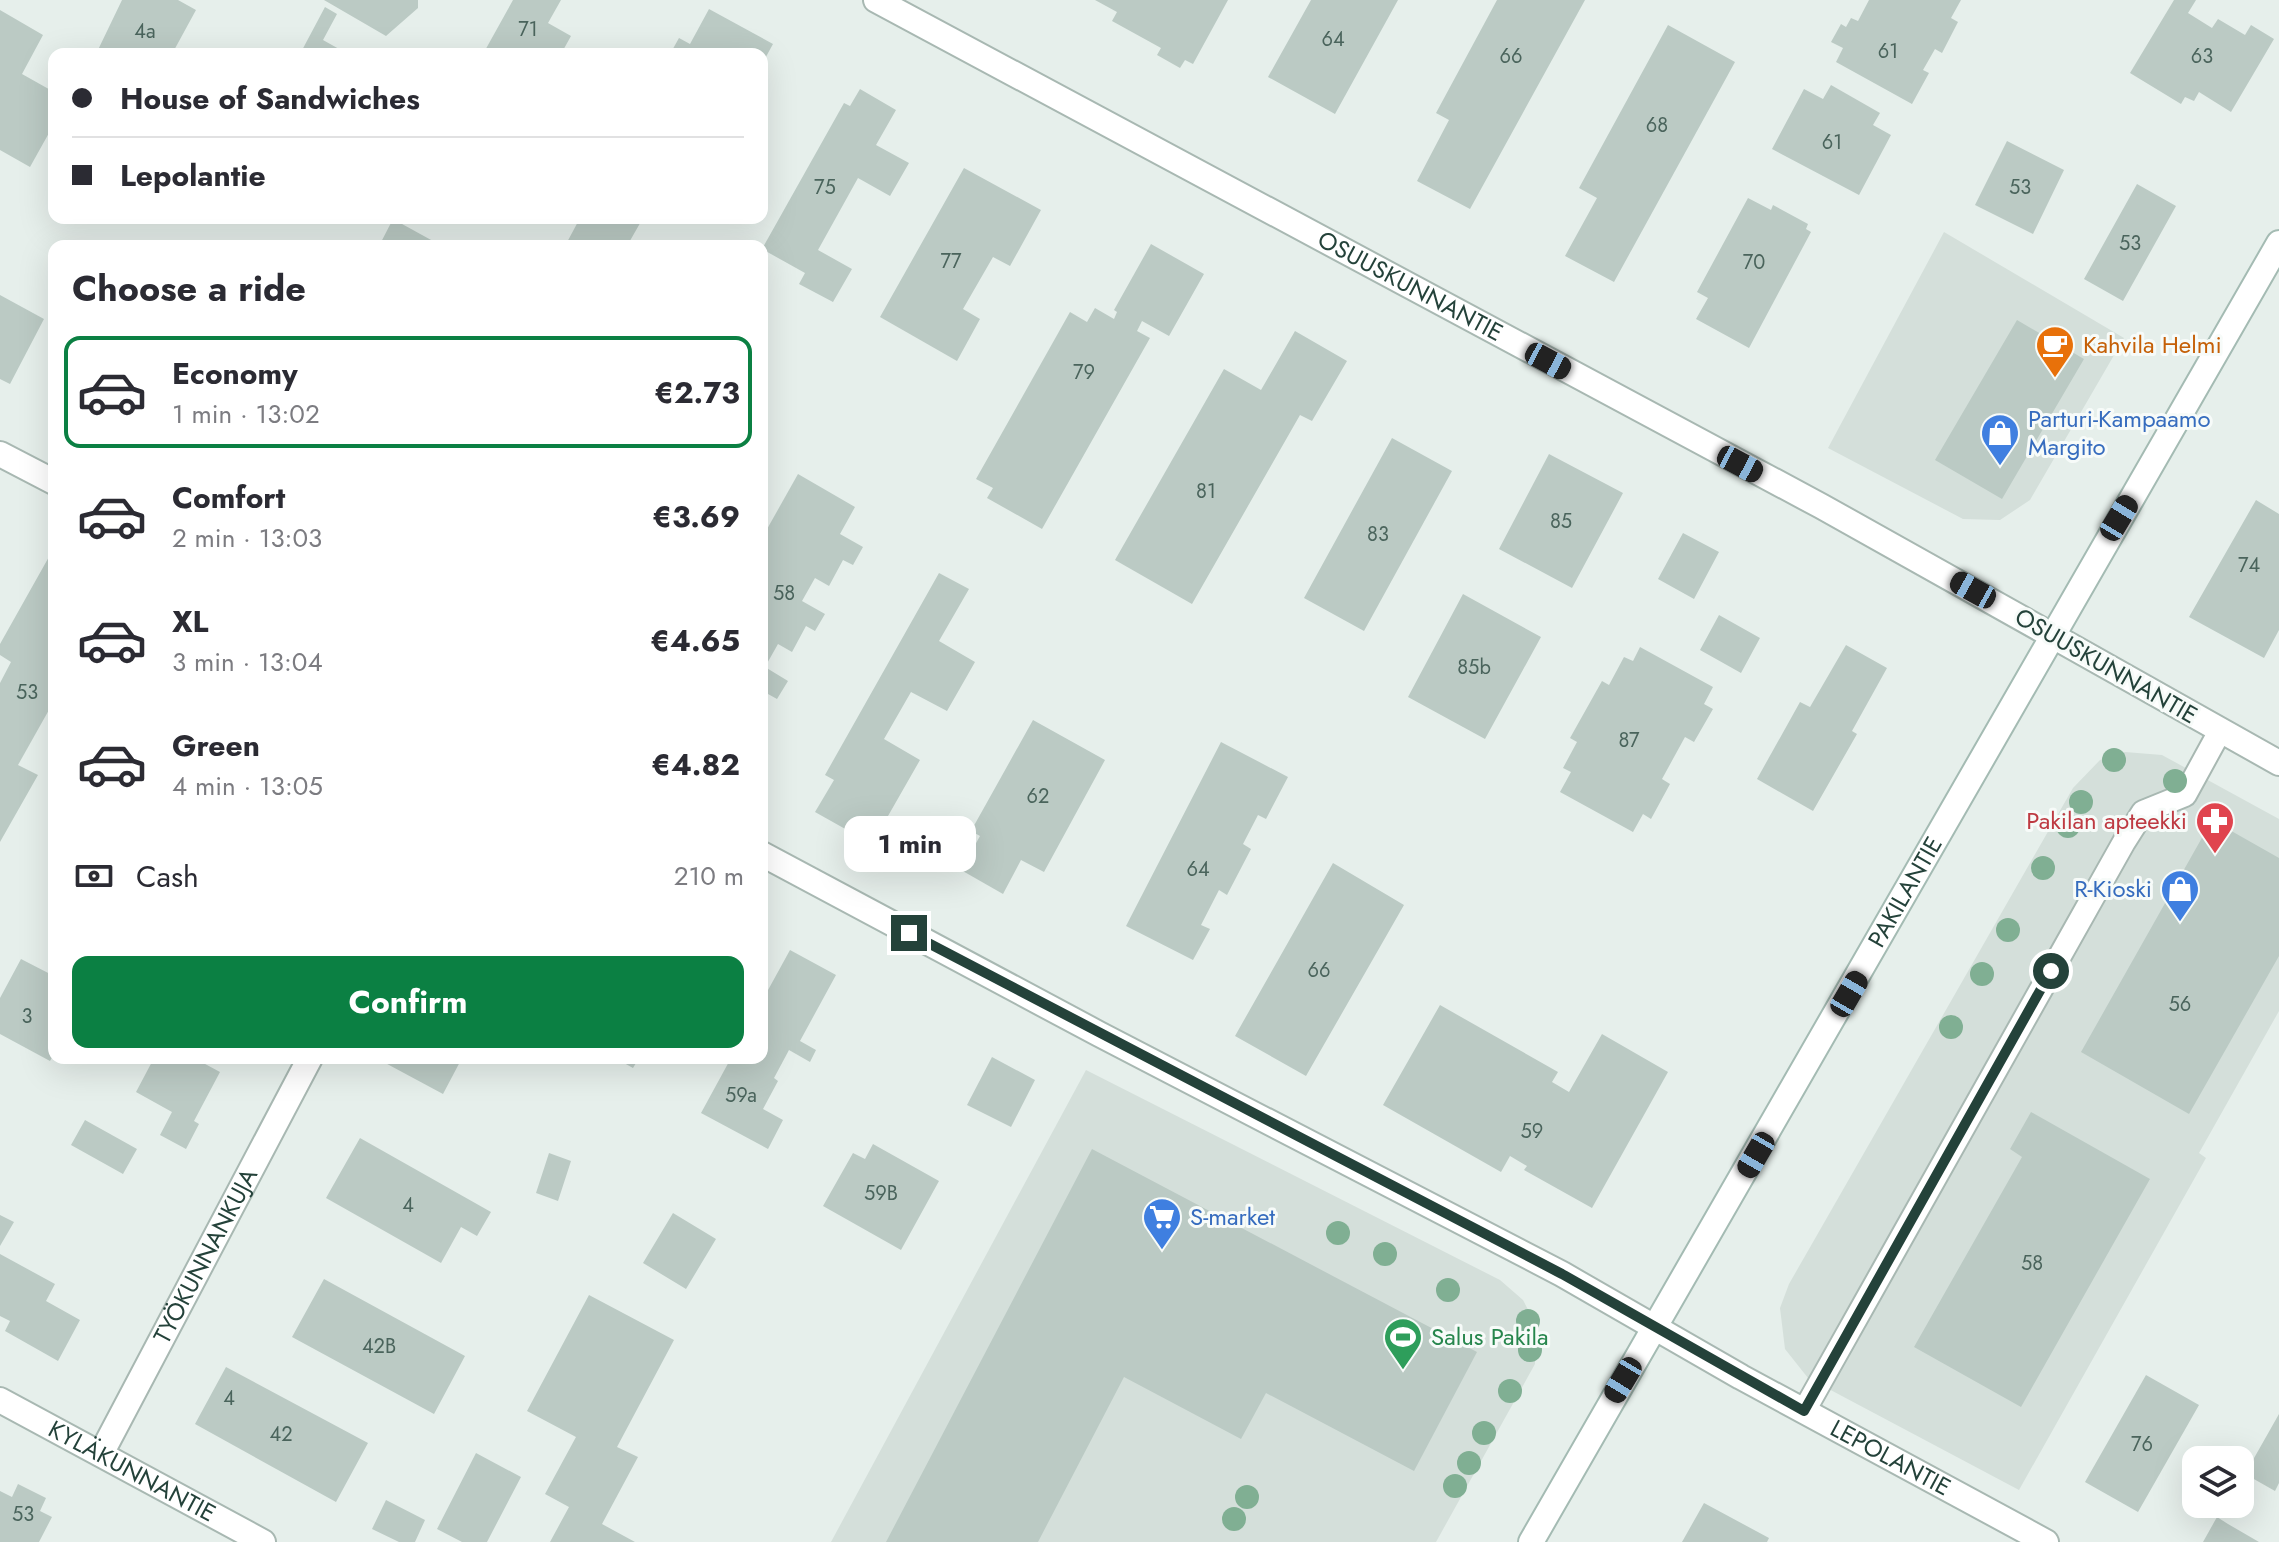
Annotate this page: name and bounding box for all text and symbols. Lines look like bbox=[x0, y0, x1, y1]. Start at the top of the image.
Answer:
house number: 71 bbox=[518, 15, 538, 44]
house number: 4a bbox=[134, 17, 156, 46]
house number: 64 bbox=[1321, 25, 1345, 54]
house number: 61 bbox=[1878, 37, 1898, 66]
house number: 66 bbox=[1499, 42, 1523, 71]
house number: 63 bbox=[2191, 42, 2213, 71]
text: House of Sandwiches bbox=[120, 77, 420, 120]
house number: 68 bbox=[1646, 111, 1668, 140]
house number: 61 bbox=[1822, 128, 1842, 157]
text: Lepolantie bbox=[120, 154, 266, 197]
house number: 75 bbox=[814, 173, 836, 202]
house number: 53 bbox=[2009, 173, 2031, 202]
street label: OSUUSKUNNANTIE bbox=[1311, 222, 1509, 350]
house number: 53 bbox=[2119, 229, 2141, 258]
house number: 77 bbox=[941, 247, 962, 276]
house number: 70 bbox=[1743, 248, 1765, 277]
text: Choose a ride bbox=[72, 262, 306, 314]
cafe icon: Kahvila Helmi bbox=[2034, 324, 2076, 379]
place label: Kahvila Helmi bbox=[2083, 327, 2222, 362]
car bbox=[1521, 339, 1575, 383]
text: Economy bbox=[172, 352, 298, 395]
icon: car bbox=[76, 356, 148, 428]
house number: 79 bbox=[1073, 358, 1095, 387]
text: €2.73 bbox=[654, 371, 740, 414]
text: 1 min · 13:02 bbox=[172, 395, 320, 433]
place label: Parturi-Kampaamo Margito bbox=[2028, 401, 2211, 464]
shop icon: Parturi-Kampaamo Margito bbox=[1979, 412, 2021, 467]
car bbox=[1713, 442, 1767, 486]
text: Comfort bbox=[172, 476, 285, 519]
house number: 81 bbox=[1196, 477, 1216, 506]
icon: car bbox=[76, 480, 148, 552]
car bbox=[2096, 491, 2142, 545]
text: €3.69 bbox=[652, 495, 740, 538]
house number: 85 bbox=[1550, 507, 1572, 536]
text: 2 min · 13:03 bbox=[172, 519, 322, 557]
house number: 83 bbox=[1367, 520, 1389, 549]
house number: 74 bbox=[2238, 551, 2260, 580]
car bbox=[1946, 568, 2000, 612]
house number: 58 bbox=[773, 579, 795, 608]
street label: OSUUSKUNNANTIE bbox=[2008, 599, 2204, 732]
text: XL bbox=[172, 600, 208, 643]
icon: car bbox=[76, 604, 148, 676]
text: €4.65 bbox=[650, 619, 740, 662]
text: 3 min · 13:04 bbox=[172, 643, 323, 681]
house number: 85b bbox=[1457, 653, 1491, 682]
house number: 53 bbox=[16, 678, 38, 707]
text: Green bbox=[172, 724, 260, 767]
house number: 87 bbox=[1618, 726, 1640, 755]
icon: car bbox=[76, 728, 148, 800]
text: €4.82 bbox=[651, 743, 740, 786]
text: 4 min · 13:05 bbox=[172, 767, 323, 805]
house number: 62 bbox=[1027, 782, 1049, 811]
pharmacy icon: Pakilan apteekki bbox=[2194, 800, 2236, 855]
place label: Pakilan apteekki bbox=[2026, 803, 2187, 838]
callout: 1 min bbox=[843, 817, 975, 873]
text: 1 min bbox=[878, 825, 942, 863]
street label: PAKILANTIE bbox=[1859, 830, 1951, 954]
icon: cash bbox=[72, 854, 116, 898]
text: Cash bbox=[136, 855, 199, 898]
house number: 64 bbox=[1186, 855, 1210, 884]
text: 210 m bbox=[674, 857, 744, 895]
shop icon: R-Kioski bbox=[2159, 868, 2201, 923]
place label: R-Kioski bbox=[2074, 871, 2152, 906]
route end bbox=[891, 915, 927, 951]
route start bbox=[2033, 953, 2069, 989]
button: Confirm bbox=[72, 956, 744, 1048]
house number: 66 bbox=[1307, 956, 1331, 985]
car bbox=[1827, 967, 1871, 1021]
house number: 56 bbox=[2169, 990, 2191, 1019]
house number: 3 bbox=[22, 1002, 33, 1031]
house number: 59a bbox=[725, 1081, 757, 1110]
house number: 59 bbox=[1521, 1117, 1543, 1146]
car bbox=[1734, 1128, 1778, 1182]
street label: TYÖKUNNANKUJA bbox=[144, 1162, 266, 1349]
house number: 59B bbox=[864, 1179, 898, 1208]
house number: 4 bbox=[402, 1191, 414, 1220]
supermarket icon: S-market bbox=[1141, 1196, 1183, 1251]
place label: S-market bbox=[1190, 1199, 1275, 1234]
house number: 58 bbox=[2021, 1249, 2043, 1278]
sports icon: Salus Pakila bbox=[1382, 1316, 1424, 1371]
place label: Salus Pakila bbox=[1431, 1319, 1549, 1354]
house number: 42B bbox=[362, 1332, 396, 1361]
car bbox=[1600, 1353, 1646, 1407]
house number: 4 bbox=[223, 1384, 235, 1413]
street label: KYLÄKUNNANTIE bbox=[42, 1411, 222, 1530]
street label: LEPOLANTIE bbox=[1824, 1411, 1957, 1504]
house number: 42 bbox=[269, 1420, 293, 1449]
house number: 76 bbox=[2131, 1430, 2153, 1459]
map controls bbox=[2182, 1446, 2254, 1518]
button: layers bbox=[2182, 1446, 2254, 1518]
house number: 53 bbox=[12, 1500, 34, 1529]

